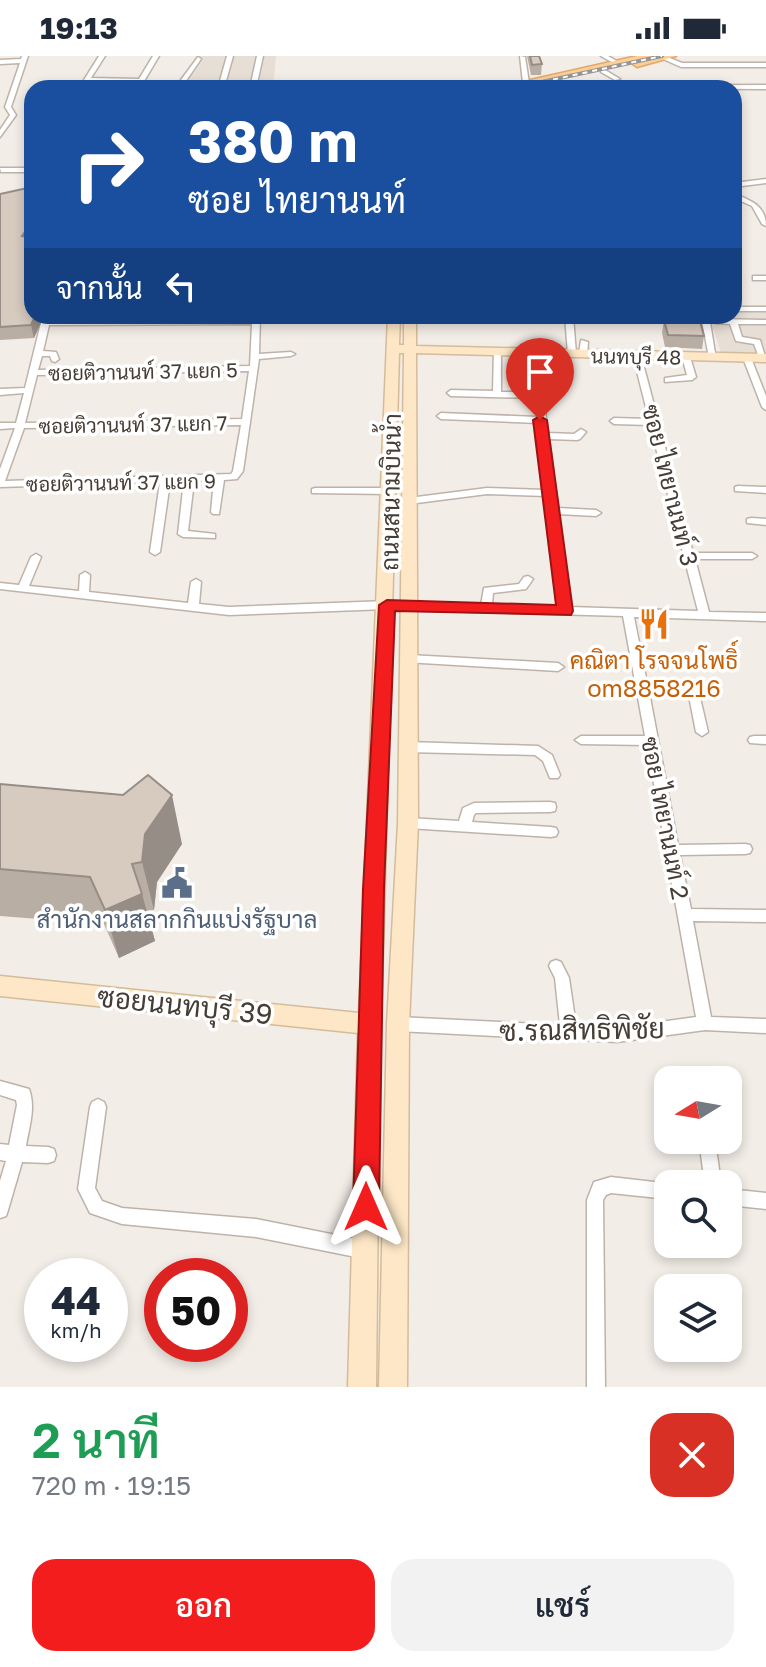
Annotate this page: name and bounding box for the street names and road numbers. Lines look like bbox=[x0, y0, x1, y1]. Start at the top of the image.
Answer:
street label: นนทบุรี 48 bbox=[590, 343, 682, 372]
street label: ซอยติวานนท์ 37 แยก 5 bbox=[48, 356, 238, 385]
street label: ซอย ไทยานนท์ 3 bbox=[637, 401, 705, 569]
street label: ซอยติวานนท์ 37 แยก 7 bbox=[38, 409, 228, 438]
street label: ถนนสนามบินน้ำ bbox=[370, 413, 406, 571]
street label: ซอยติวานนท์ 37 แยก 9 bbox=[26, 467, 216, 496]
street label: ซอย ไทยานนท์ 2 bbox=[636, 734, 696, 902]
street label: ซอยนนทบุรี 39 bbox=[95, 978, 274, 1035]
street label: ซ.รณสิทธิพิชัย bbox=[499, 1010, 665, 1047]

